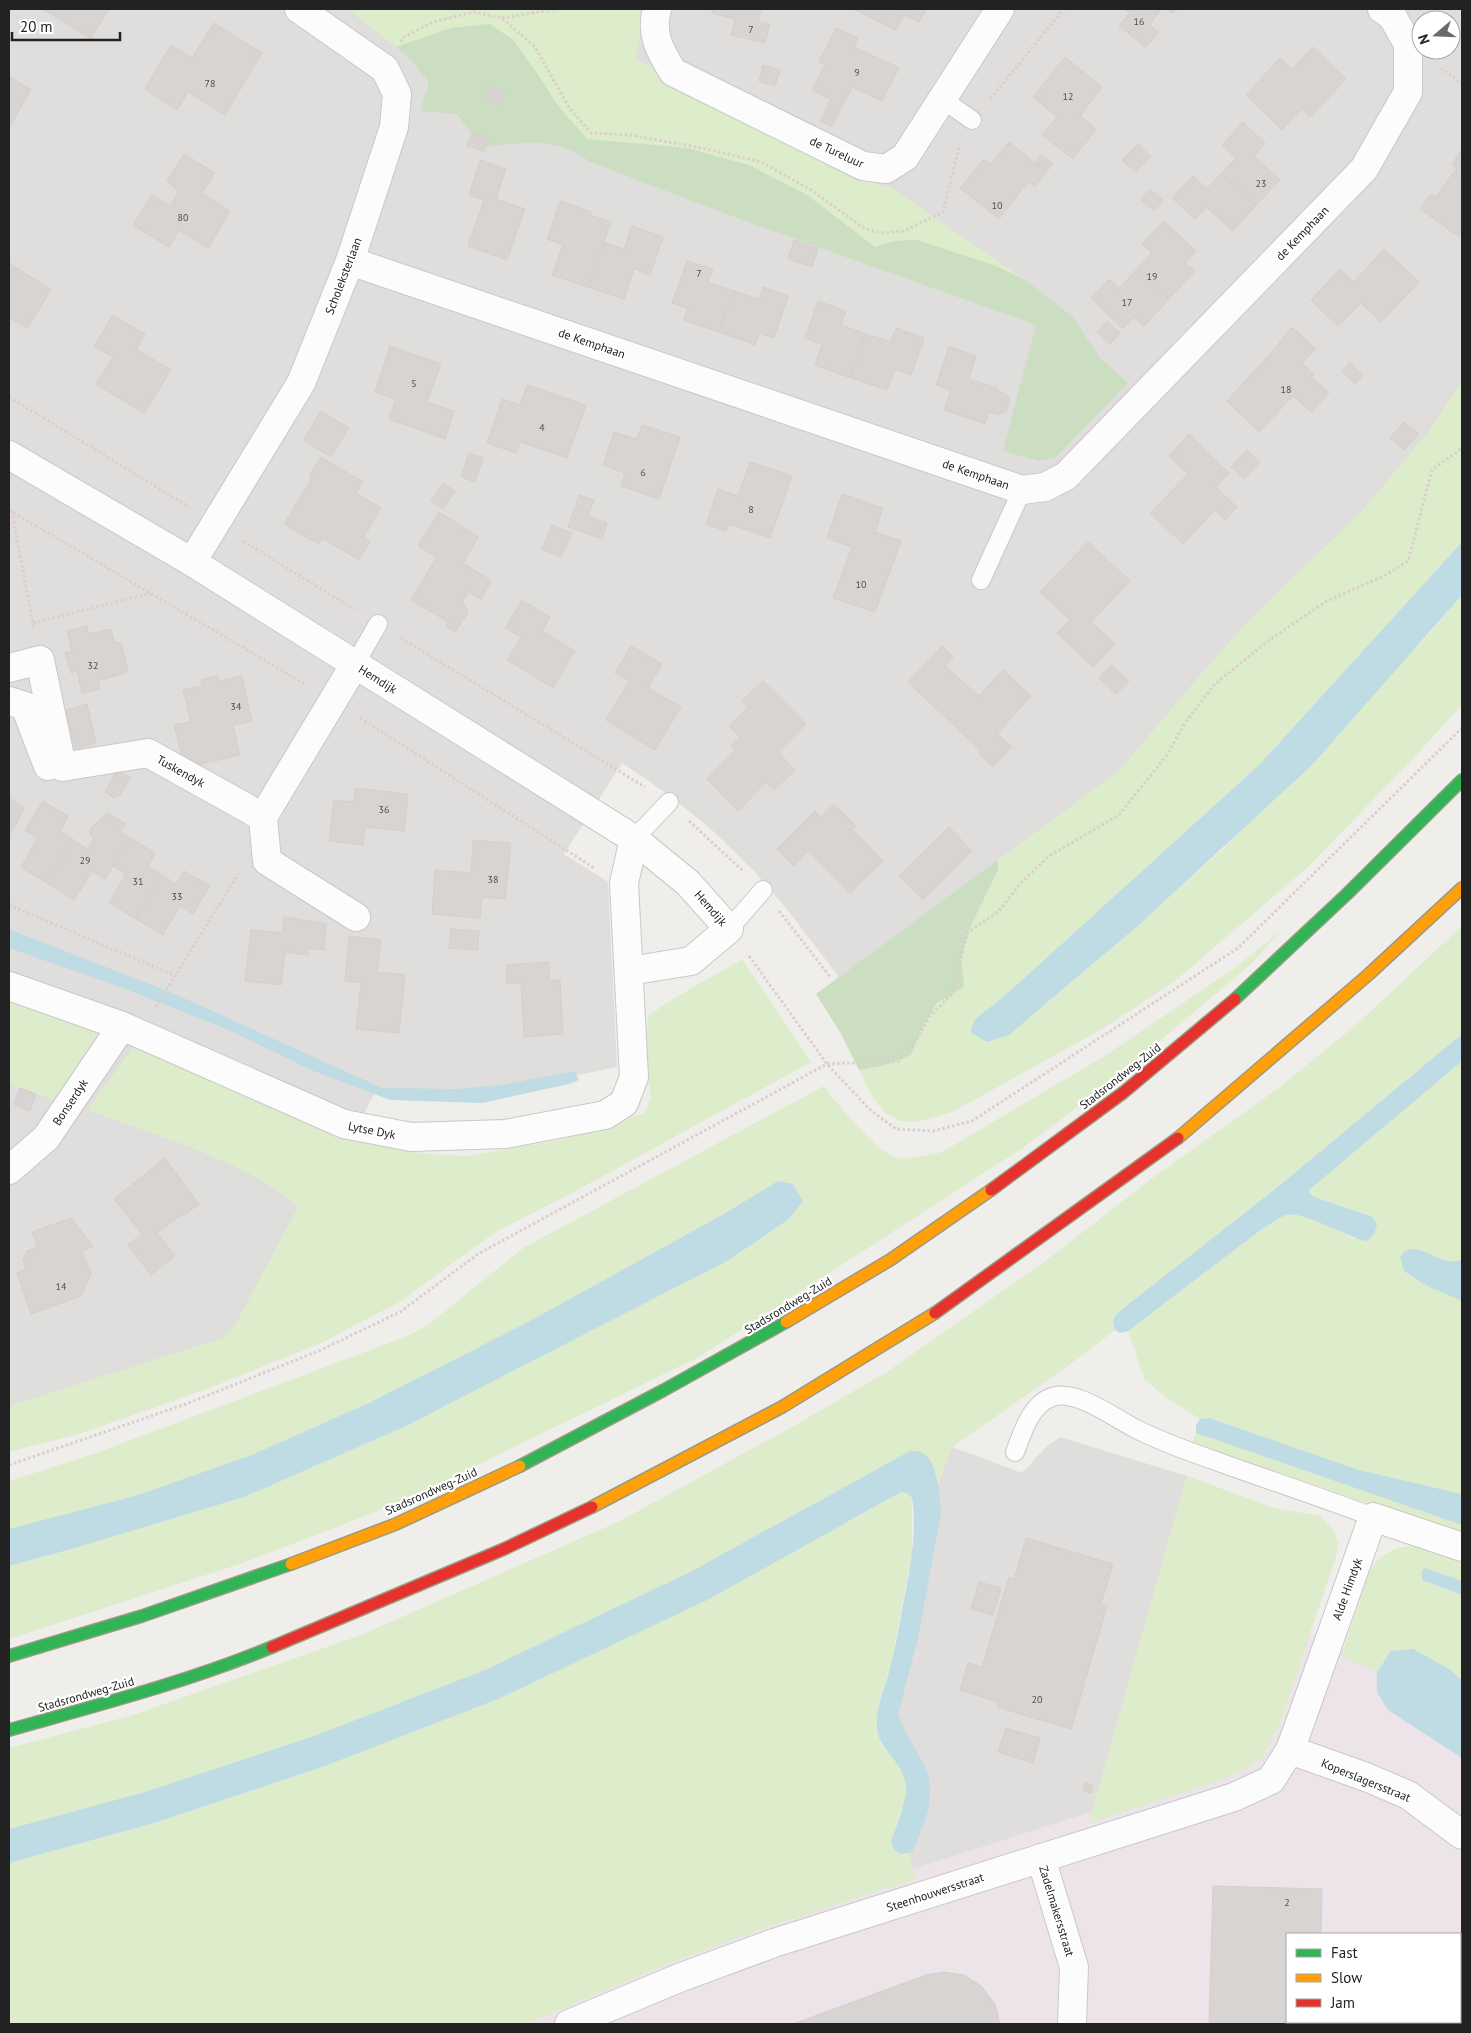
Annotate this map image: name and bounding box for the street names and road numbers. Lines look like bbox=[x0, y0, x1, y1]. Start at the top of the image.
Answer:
street label: de Tureluur bbox=[808, 133, 866, 171]
street label: de Kemphaan bbox=[1272, 203, 1332, 263]
street label: Scholeksterlaan bbox=[321, 235, 365, 317]
street label: de Kemphaan bbox=[557, 325, 627, 361]
street label: de Kemphaan bbox=[941, 456, 1011, 492]
street label: Hemdijk bbox=[356, 661, 400, 697]
street label: Tuskendyk bbox=[154, 752, 208, 791]
street label: Hemdijk bbox=[691, 887, 731, 929]
street label: Stadsrondweg-Zuid bbox=[1076, 1040, 1164, 1112]
street label: Bonserdyk bbox=[49, 1076, 91, 1128]
street label: Lytse Dyk bbox=[347, 1118, 397, 1142]
street label: Stadsrondweg-Zuid bbox=[742, 1273, 834, 1337]
street label: Stadsrondweg-Zuid bbox=[383, 1464, 479, 1518]
street label: Alde Himdyk bbox=[1329, 1556, 1365, 1622]
street label: Stadsrondweg-Zuid bbox=[36, 1673, 136, 1715]
street label: Koperslagersstraat bbox=[1319, 1755, 1413, 1805]
street label: Zadelmakersstraat bbox=[1036, 1864, 1078, 1958]
street label: Steenhouwersstraat bbox=[884, 1869, 986, 1915]

